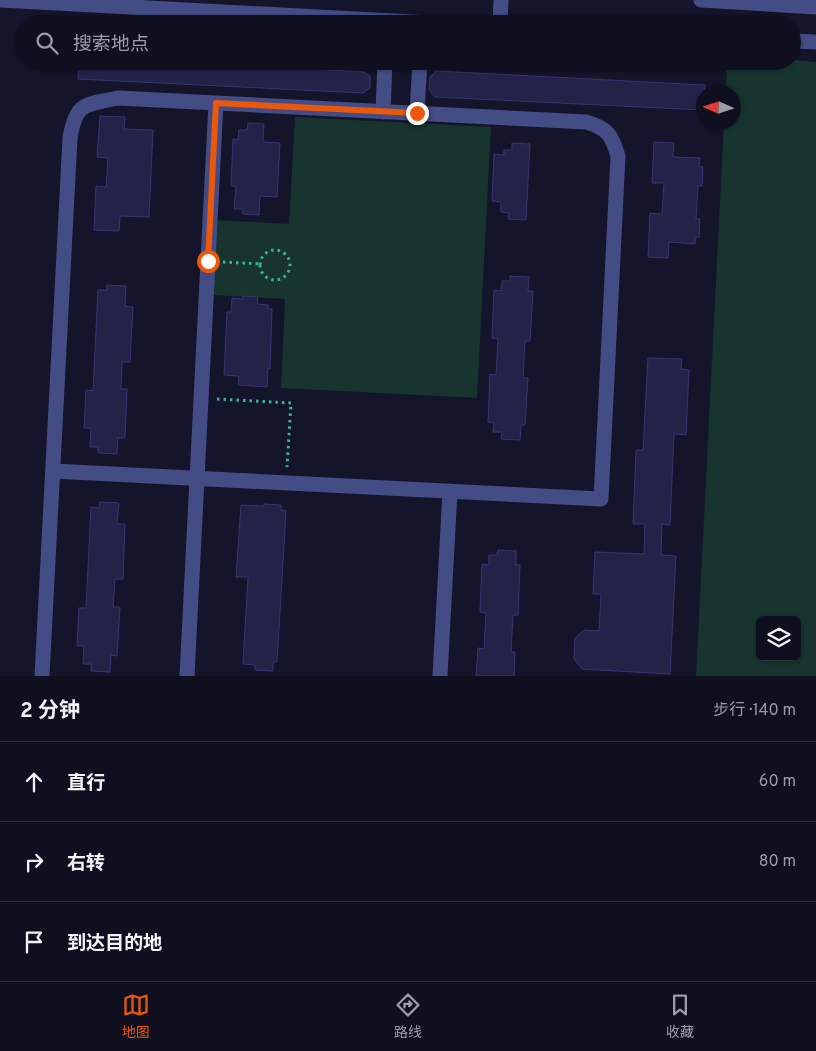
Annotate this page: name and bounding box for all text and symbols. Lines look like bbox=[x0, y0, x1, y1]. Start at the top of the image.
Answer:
search box bbox=[15, 15, 801, 70]
icon: search bbox=[33, 29, 61, 57]
text: 搜索地点 bbox=[73, 33, 149, 57]
north arrow bbox=[696, 85, 741, 130]
route end bbox=[406, 102, 429, 125]
route start bbox=[197, 250, 220, 273]
map controls bbox=[756, 616, 801, 661]
button: layers bbox=[756, 616, 801, 661]
text: 2 分钟 bbox=[20, 698, 80, 725]
text: 步行 · 140 m bbox=[713, 701, 796, 721]
icon: ahead bbox=[20, 768, 48, 796]
text: 直行 bbox=[67, 772, 105, 796]
text: 60 m bbox=[759, 772, 796, 792]
icon: right bbox=[20, 848, 48, 876]
text: 右转 bbox=[67, 852, 105, 876]
text: 80 m bbox=[759, 852, 796, 872]
icon: arrive bbox=[20, 928, 48, 956]
text: 到达目的地 bbox=[67, 932, 162, 956]
tab: 地图 bbox=[122, 991, 150, 1042]
tab: 路线 bbox=[394, 991, 422, 1042]
tab: 收藏 bbox=[666, 991, 694, 1042]

